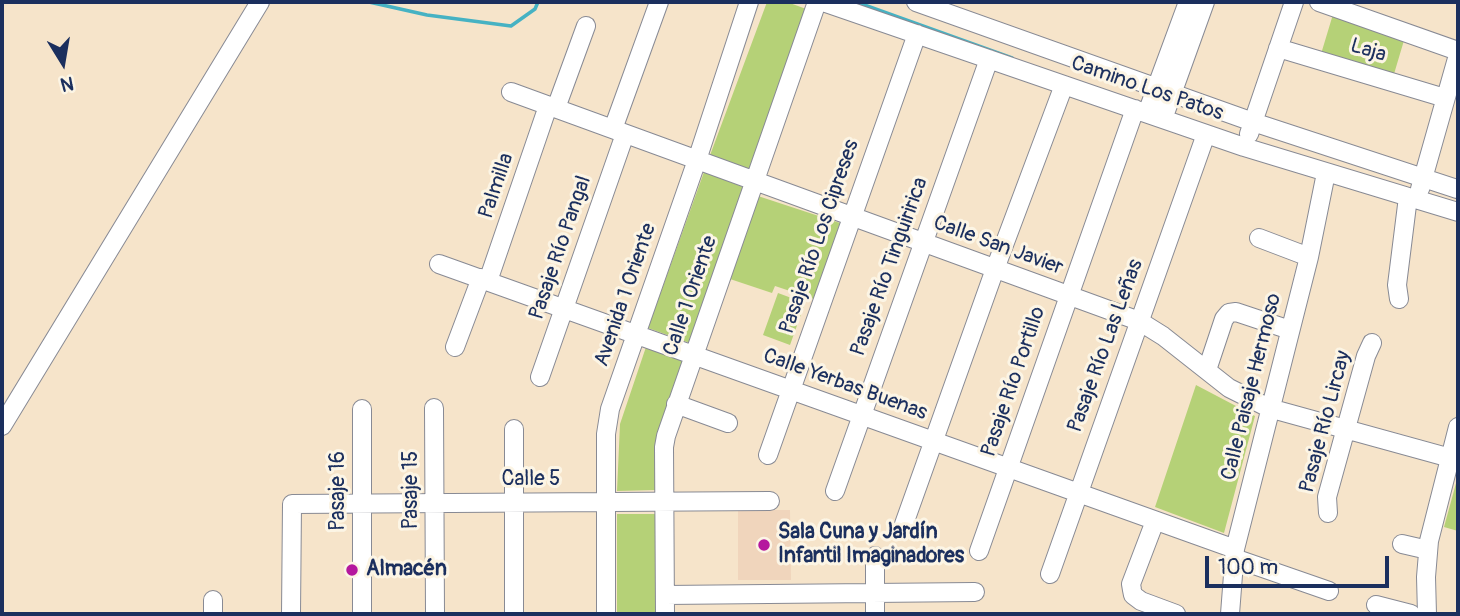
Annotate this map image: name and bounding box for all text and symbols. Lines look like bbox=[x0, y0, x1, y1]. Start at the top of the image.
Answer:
north arrow bbox=[28, 28, 98, 98]
street label: Laja bbox=[1347, 34, 1389, 68]
street label: Camino Los Patos bbox=[1068, 51, 1226, 127]
text: N bbox=[58, 71, 76, 97]
street label: Pasaje Río Los Cipreses bbox=[775, 137, 865, 337]
street label: Palmilla bbox=[474, 150, 520, 222]
street label: Pasaje Río Pangal bbox=[525, 173, 597, 323]
street label: Pasaje Río Tinguiririca bbox=[846, 174, 934, 360]
street label: Calle San Javier bbox=[930, 211, 1066, 281]
street label: Avenida 1 Oriente bbox=[590, 220, 662, 370]
street label: Calle 1 Oriente bbox=[659, 233, 723, 359]
street label: Pasaje Río Las Leñas bbox=[1063, 256, 1149, 436]
street label: Calle Paisaje Hermoso bbox=[1217, 291, 1287, 483]
street label: Pasaje Río Portillo bbox=[977, 304, 1051, 460]
street label: Calle Yerbas Buenas bbox=[759, 344, 931, 426]
street label: Pasaje Río Lircay bbox=[1295, 348, 1357, 496]
street label: Pasaje 15 bbox=[399, 450, 425, 530]
street label: Pasaje 16 bbox=[326, 451, 352, 531]
street label: Calle 5 bbox=[501, 467, 561, 493]
place label: Sala Cuna y Jardín Infantil Imaginadores bbox=[778, 520, 964, 570]
marker: Sala Cuna y Jardín Infantil Imaginadores bbox=[756, 537, 772, 553]
scale bar bbox=[1208, 542, 1392, 586]
text: 100 m bbox=[1218, 554, 1278, 581]
place label: Almacén bbox=[366, 557, 447, 583]
marker: Almacén bbox=[344, 562, 360, 578]

